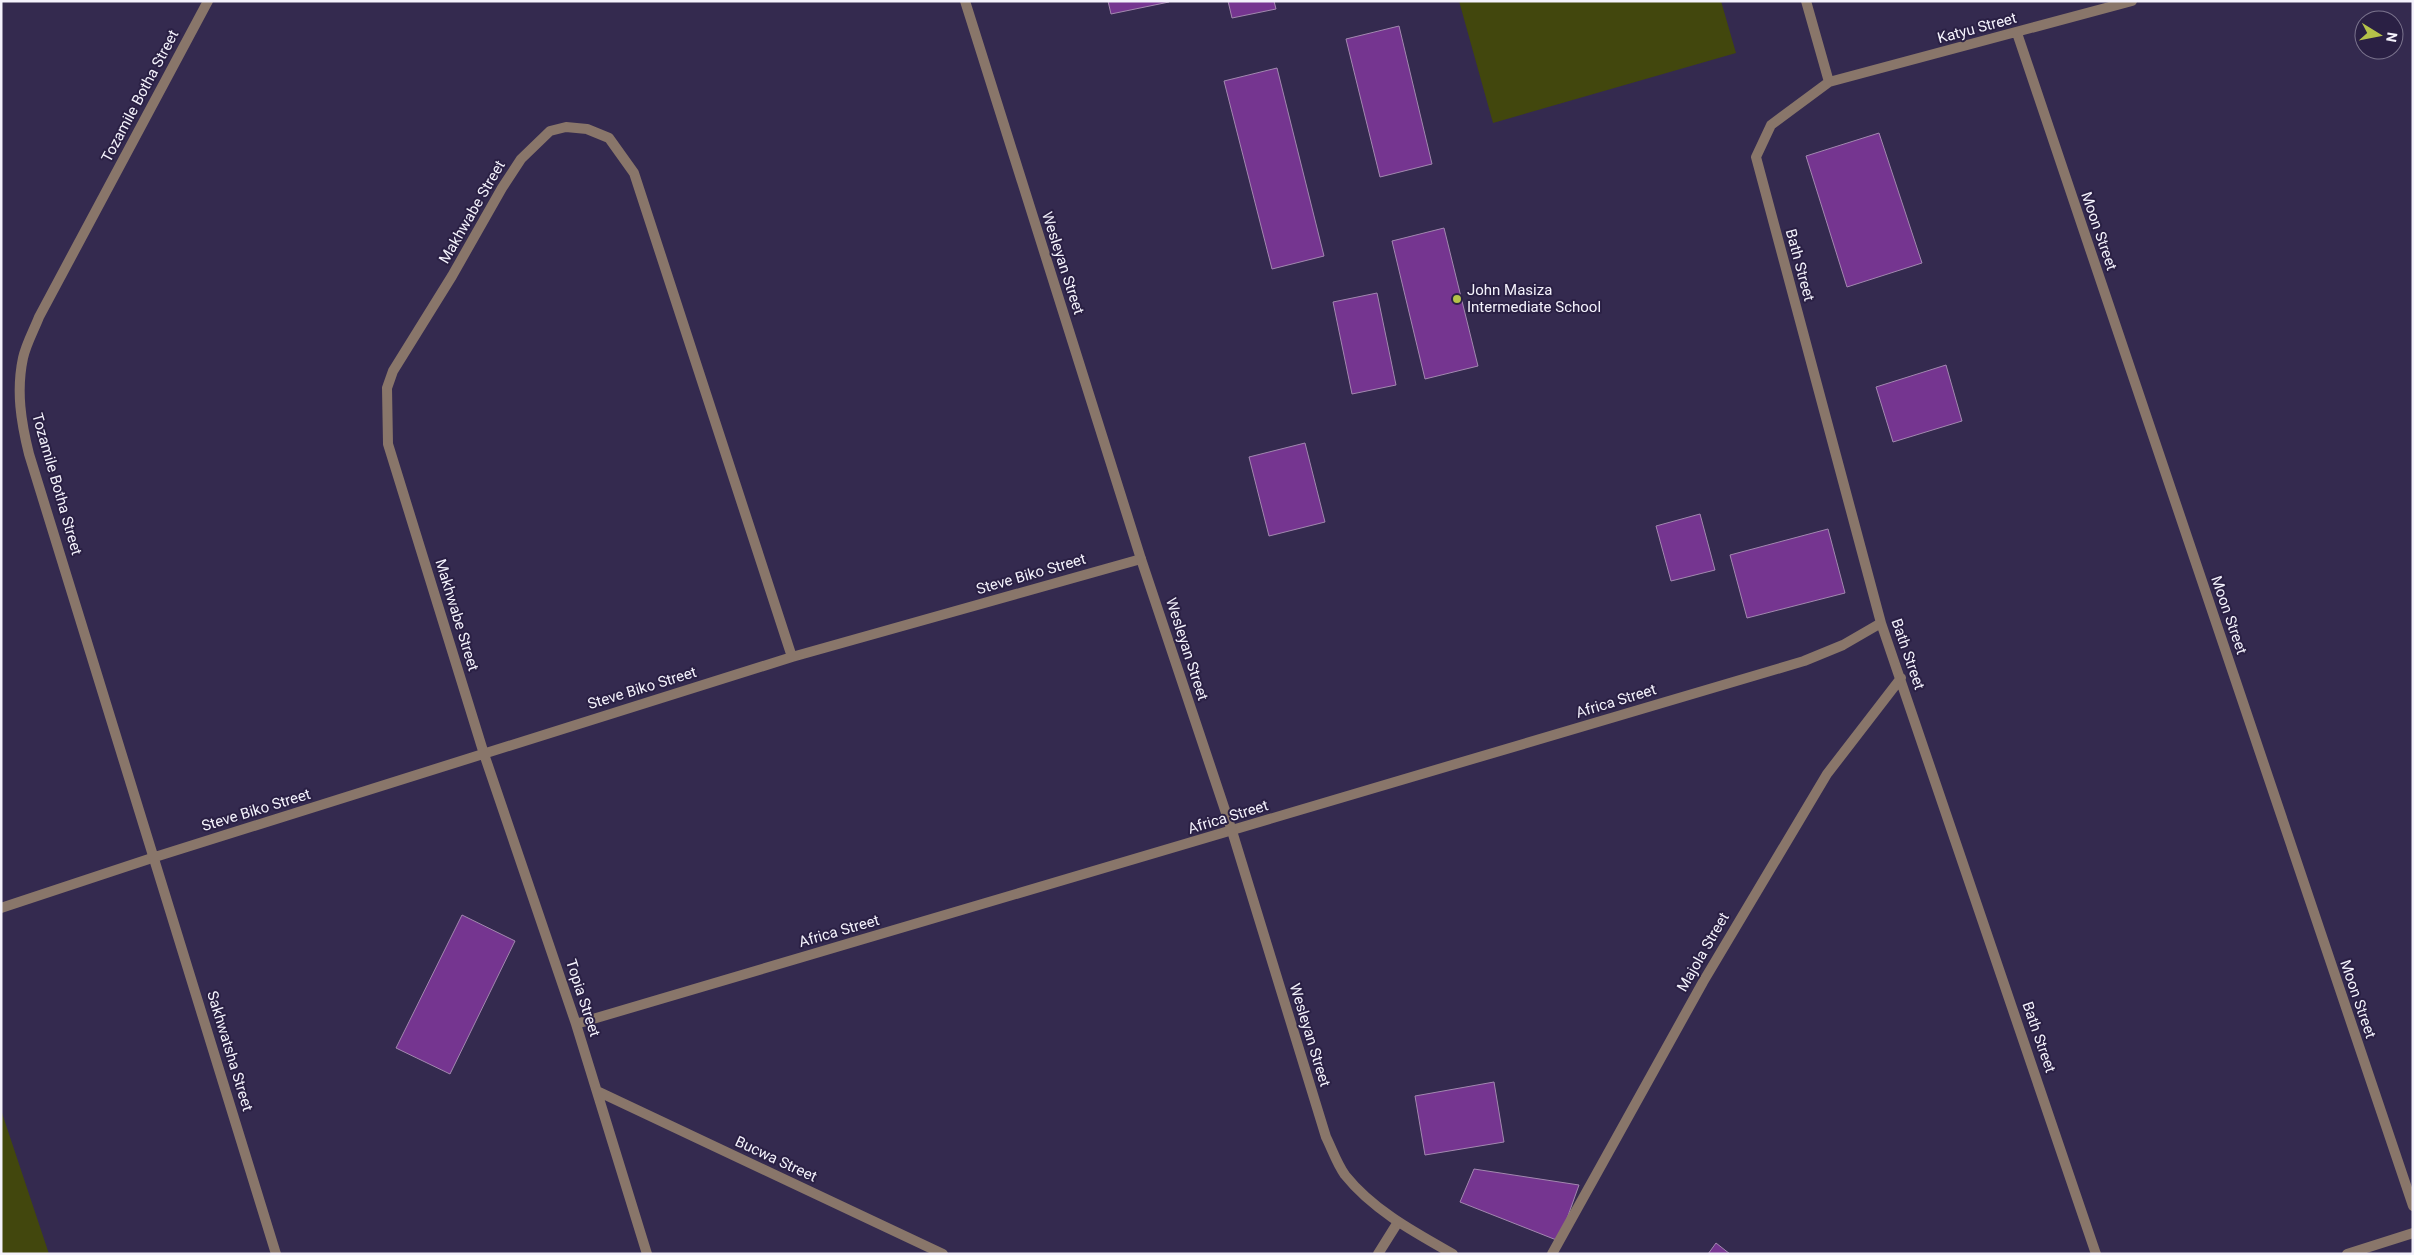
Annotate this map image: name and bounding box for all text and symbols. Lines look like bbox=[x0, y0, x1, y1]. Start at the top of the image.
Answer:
street label: Katyu Street bbox=[1935, 9, 2019, 47]
north arrow bbox=[2354, 10, 2404, 60]
street label: Tozamile Botha Street bbox=[98, 27, 182, 165]
text: N bbox=[2383, 31, 2401, 44]
street label: Makhwabe Street bbox=[435, 157, 509, 267]
street label: Moon Street bbox=[2077, 189, 2121, 273]
street label: Wesleyan Street bbox=[1038, 209, 1088, 317]
street label: Bath Street bbox=[1782, 227, 1818, 303]
place label: John Masiza Intermediate School bbox=[1467, 281, 1601, 316]
marker: John Masiza Intermediate School bbox=[1451, 293, 1463, 305]
street label: Tozamile Botha Street bbox=[28, 411, 86, 557]
street label: Steve Biko Street bbox=[974, 550, 1088, 598]
street label: Makhwabe Street bbox=[431, 557, 483, 673]
street label: Moon Street bbox=[2207, 573, 2251, 657]
street label: Wesleyan Street bbox=[1162, 595, 1212, 703]
street label: Bath Street bbox=[1887, 616, 1929, 692]
street label: Steve Biko Street bbox=[585, 663, 699, 713]
street label: Africa Street bbox=[1574, 680, 1658, 722]
street label: Steve Biko Street bbox=[199, 785, 313, 835]
street label: Africa Street bbox=[1186, 796, 1270, 838]
street label: Majola Street bbox=[1673, 909, 1733, 995]
street label: Africa Street bbox=[797, 911, 881, 951]
street label: Topia Street bbox=[562, 957, 604, 1039]
street label: Moon Street bbox=[2336, 957, 2380, 1041]
street label: Wesleyan Street bbox=[1286, 981, 1334, 1089]
street label: Sakhwatsha Street bbox=[203, 989, 257, 1113]
street label: Bath Street bbox=[2018, 999, 2060, 1075]
street label: Bucwa Street bbox=[732, 1132, 820, 1186]

